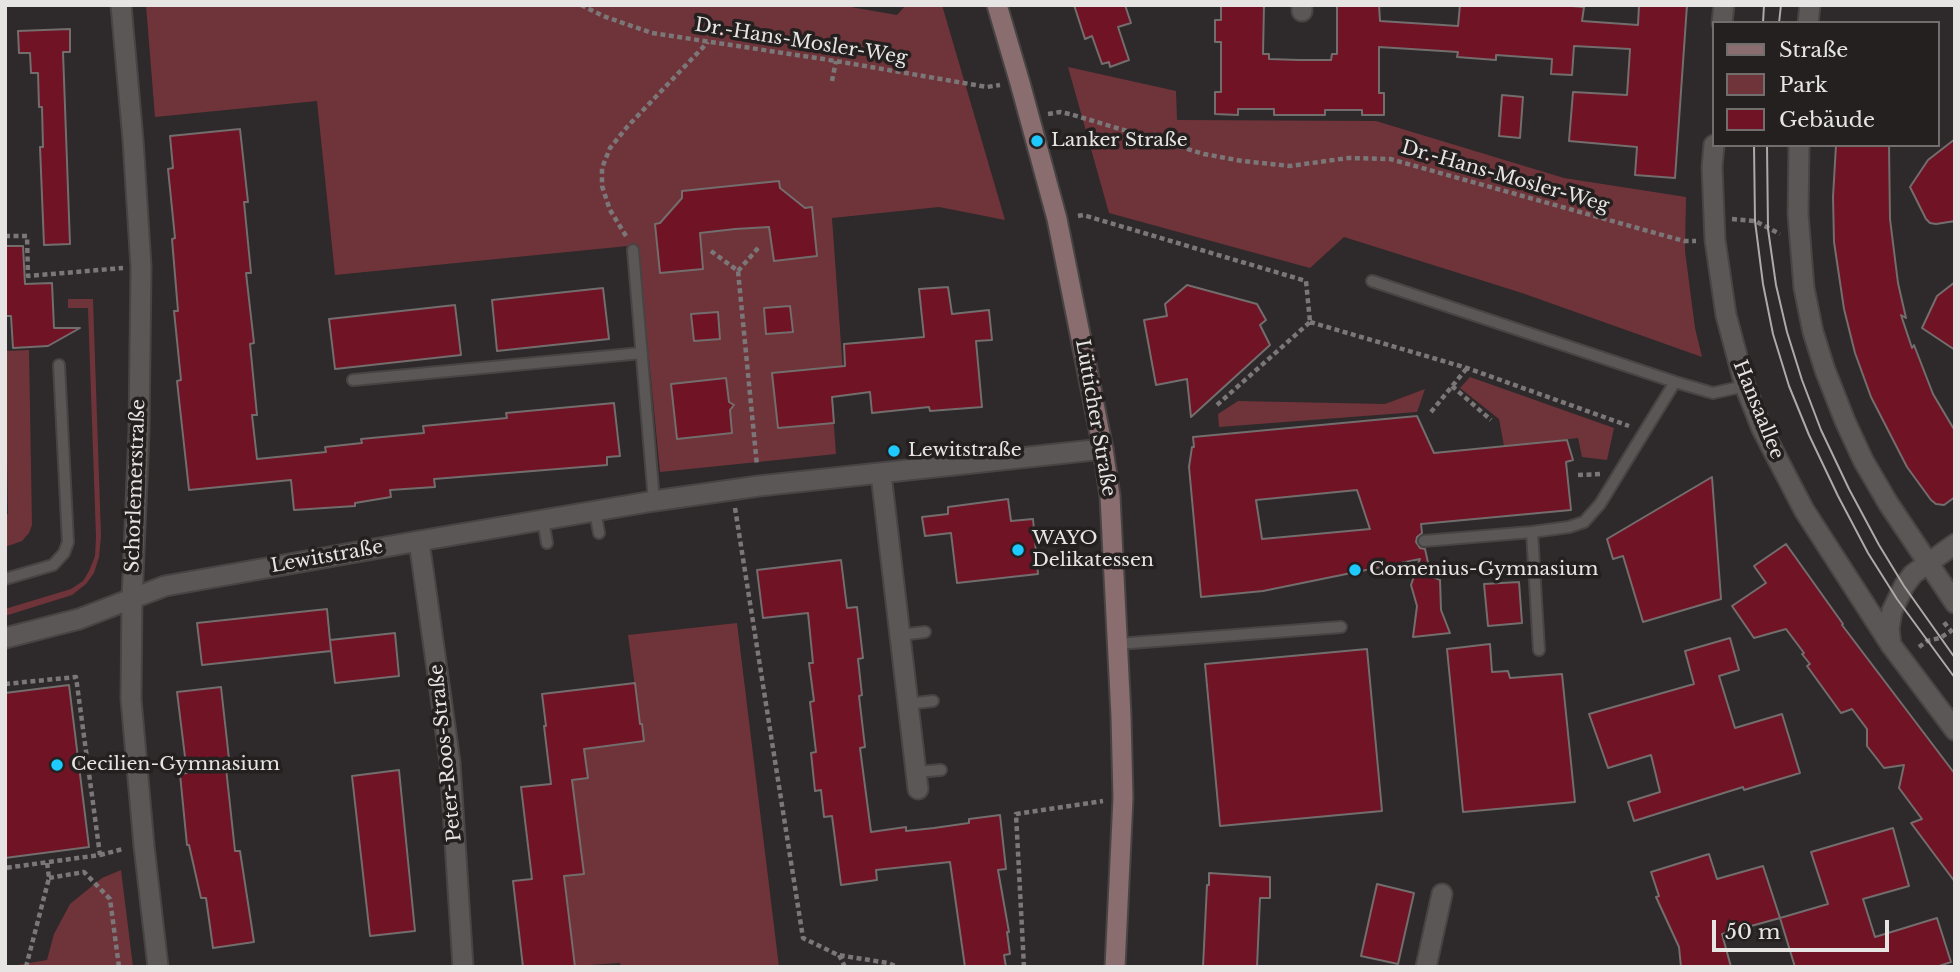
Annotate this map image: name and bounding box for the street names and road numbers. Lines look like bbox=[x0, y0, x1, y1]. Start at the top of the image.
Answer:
street label: Dr.-Hans-Mosler-Weg bbox=[693, 14, 909, 70]
street label: Dr.-Hans-Mosler-Weg bbox=[1399, 136, 1611, 218]
street label: Lütticher Straße bbox=[1070, 338, 1120, 498]
street label: Hansaallee bbox=[1728, 357, 1788, 463]
street label: Schorlemerstraße bbox=[122, 399, 150, 573]
street label: Lewitstraße bbox=[269, 536, 385, 578]
street label: Peter-Roos-Straße bbox=[425, 663, 467, 843]

